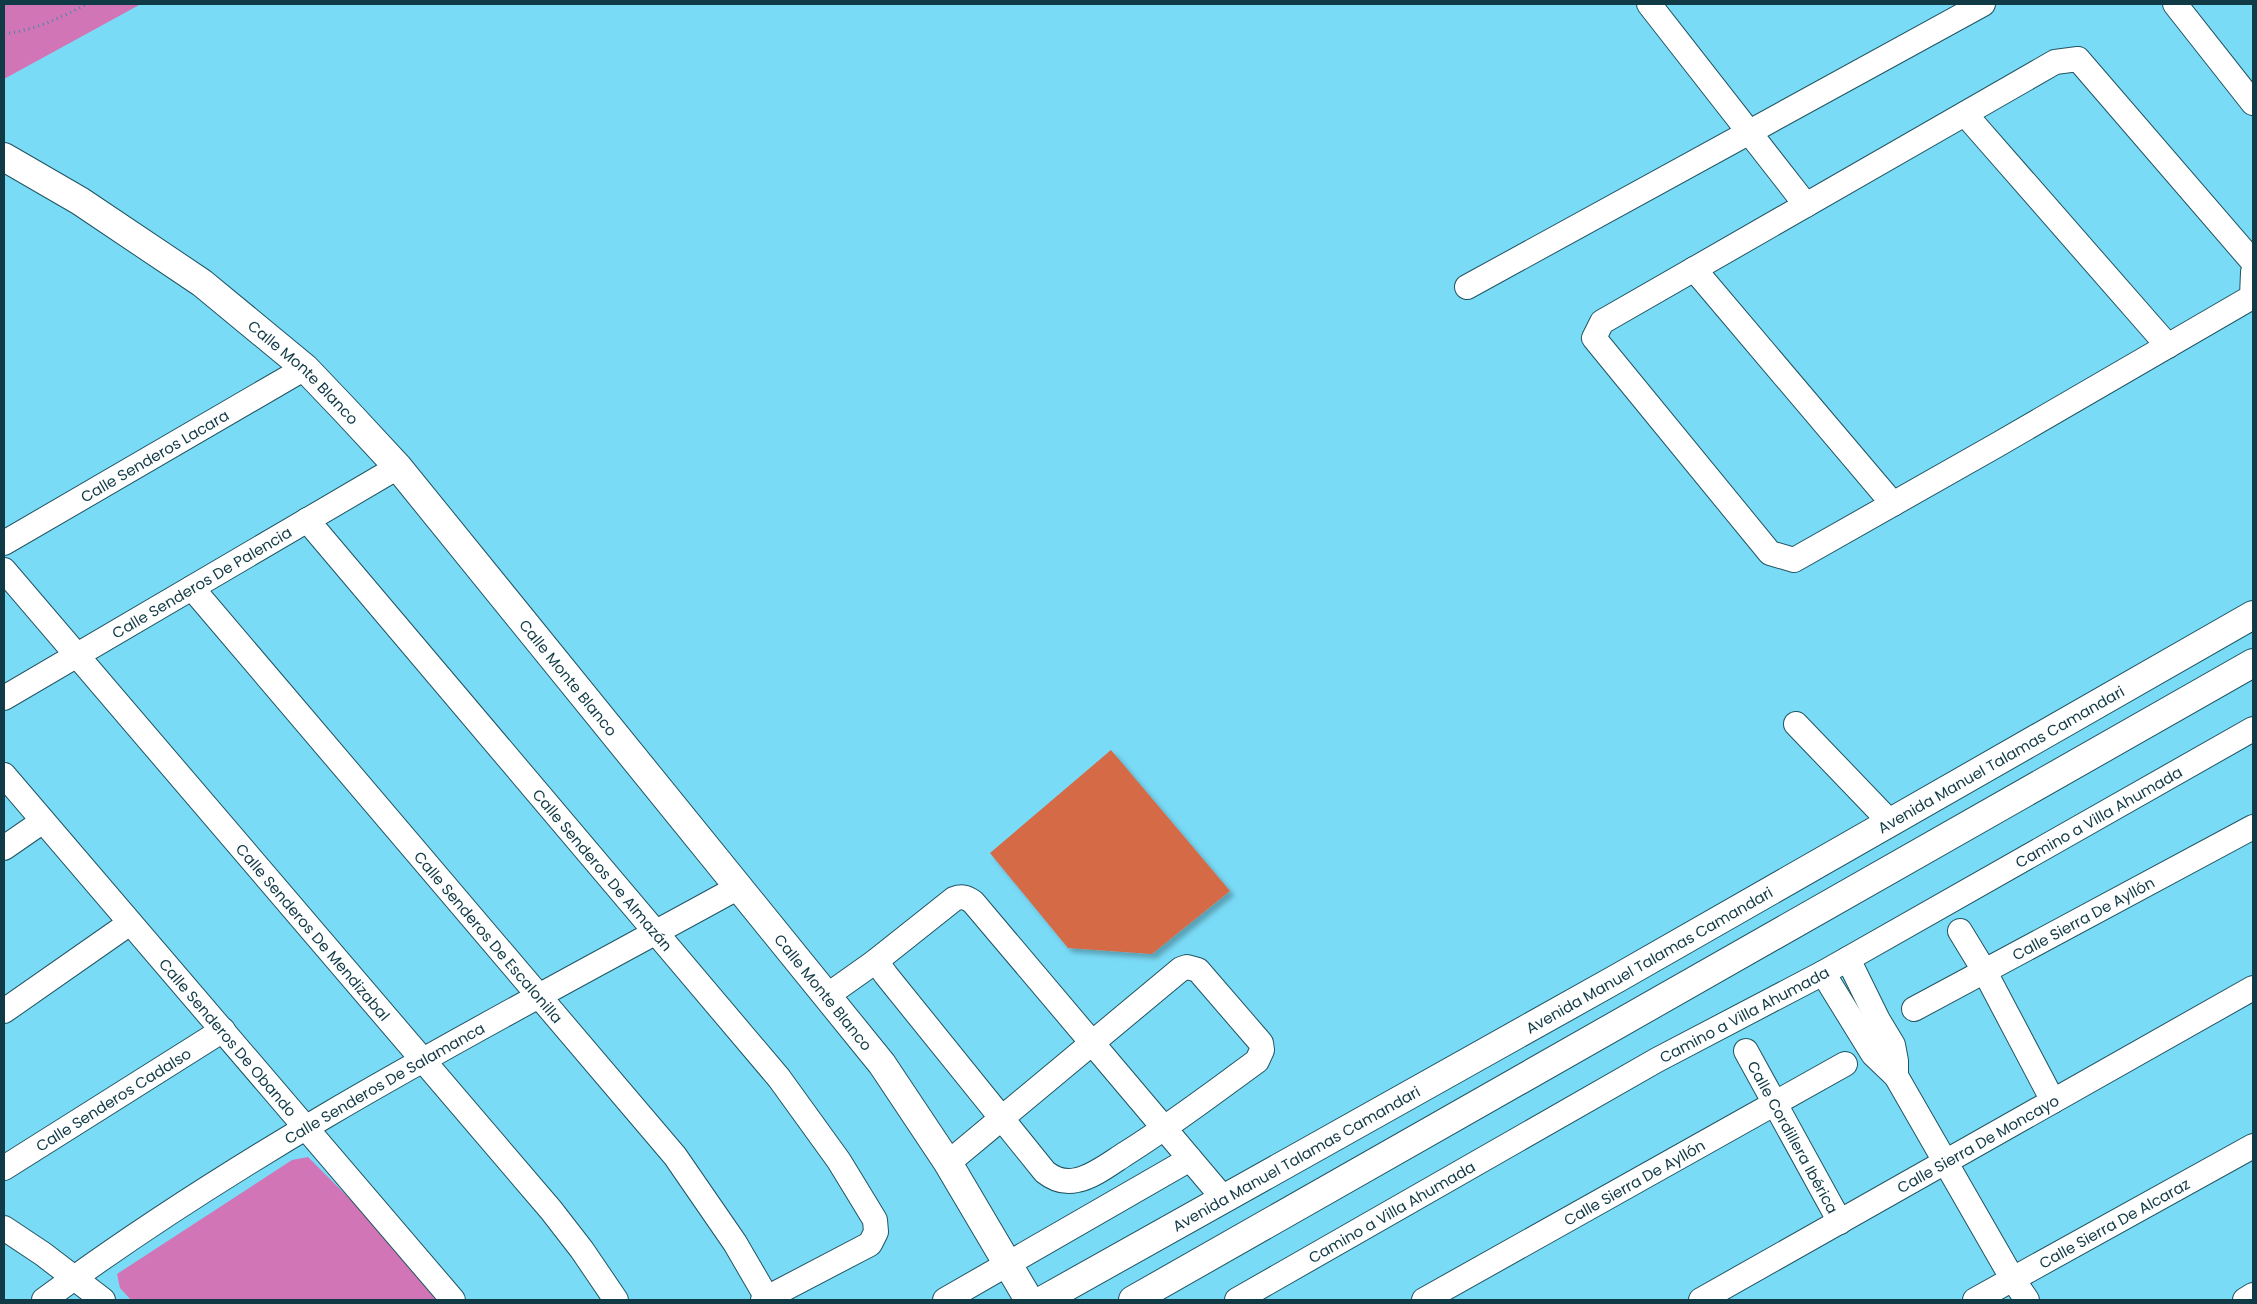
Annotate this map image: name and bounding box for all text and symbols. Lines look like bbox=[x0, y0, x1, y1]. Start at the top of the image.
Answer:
street label: Calle Monte Blanco bbox=[244, 315, 364, 429]
street label: Calle Senderos Lacara bbox=[76, 404, 232, 507]
street label: Calle Senderos De Palencia bbox=[108, 521, 295, 643]
street label: Calle Monte Blanco bbox=[515, 615, 622, 740]
street label: Avenida Manuel Talamas Camandari bbox=[1874, 680, 2128, 838]
street label: Camino a Villa Ahumada bbox=[2011, 761, 2186, 872]
street label: Calle Senderos De Almazán bbox=[528, 784, 678, 955]
street label: Calle Senderos De Mendizabal bbox=[231, 839, 395, 1025]
street label: Calle Senderos De Escalonilla bbox=[410, 846, 568, 1027]
street label: Calle Sierra De Ayllón bbox=[2008, 871, 2158, 965]
street label: Avenida Manuel Talamas Camandari bbox=[1522, 881, 1776, 1038]
street label: Calle Monte Blanco bbox=[770, 929, 877, 1055]
street label: Calle Senderos De Obando bbox=[155, 954, 302, 1121]
street label: Camino a Villa Ahumada bbox=[1656, 961, 1833, 1068]
street label: Calle Senderos De Salamanca bbox=[280, 1017, 488, 1149]
street label: Calle Senderos Cadalso bbox=[31, 1042, 195, 1156]
street label: Calle Cordillera Ibérica bbox=[1743, 1057, 1844, 1217]
street label: Avenida Manuel Talamas Camandari bbox=[1168, 1080, 1424, 1236]
street label: Calle Sierra De Moncayo bbox=[1893, 1089, 2063, 1198]
street label: Calle Sierra De Ayllón bbox=[1560, 1134, 1709, 1230]
street label: Camino a Villa Ahumada bbox=[1304, 1156, 1479, 1268]
street label: Calle Sierra De Alcaraz bbox=[2035, 1173, 2193, 1273]

